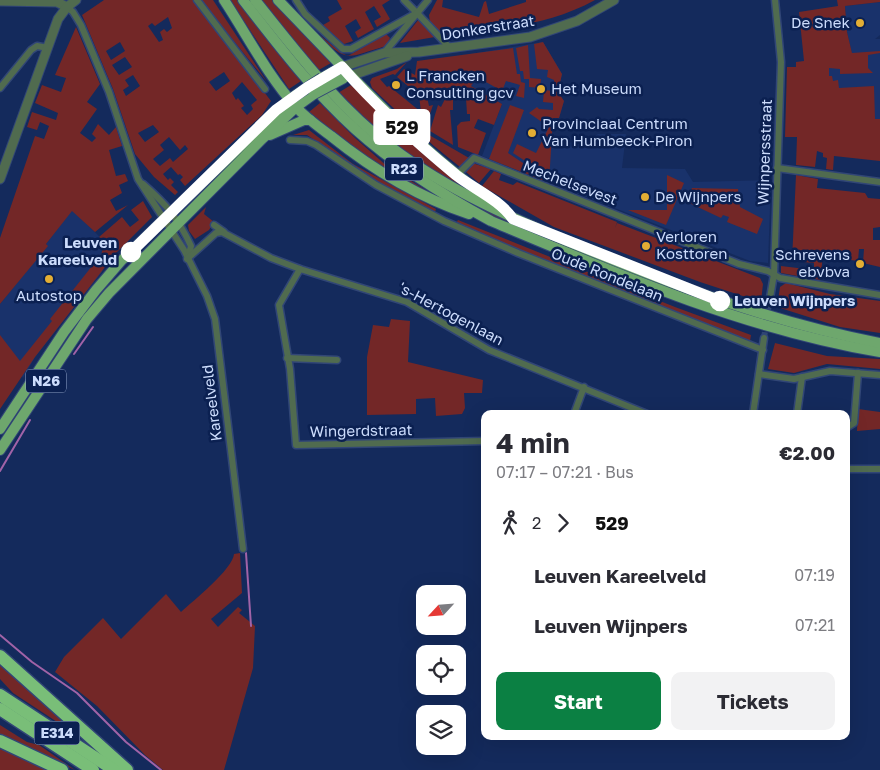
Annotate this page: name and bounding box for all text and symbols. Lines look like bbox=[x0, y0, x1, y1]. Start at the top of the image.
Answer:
street label: Donkerstraat bbox=[440, 11, 536, 43]
place label: De Snek bbox=[791, 13, 851, 31]
marker: De Snek bbox=[854, 17, 866, 29]
place label: L Francken Consulting gcv bbox=[406, 66, 514, 101]
marker: L Francken Consulting gcv bbox=[390, 79, 402, 91]
place label: Het Museum bbox=[551, 79, 642, 97]
marker: Het Museum bbox=[535, 83, 547, 95]
street label: Wijnpersstraat bbox=[753, 99, 775, 205]
line badge: 529 bbox=[373, 111, 431, 143]
place label: Provinciaal Centrum Van Humbeeck-Piron bbox=[542, 114, 693, 149]
text: 529 bbox=[385, 116, 419, 138]
marker: Provinciaal Centrum Van Humbeeck-Piron bbox=[526, 127, 538, 139]
street label: Mechelsevest bbox=[521, 156, 620, 208]
road number: R23 bbox=[385, 157, 423, 180]
place label: De Wijnpers bbox=[655, 187, 741, 205]
marker: De Wijnpers bbox=[639, 191, 651, 203]
place label: Verloren Kosttoren bbox=[656, 227, 727, 262]
place label: Leuven Kareelveld bbox=[38, 233, 117, 268]
marker: Verloren Kosttoren bbox=[640, 240, 652, 252]
marker: Leuven Kareelveld bbox=[121, 242, 141, 262]
street label: Oude Rondelaan bbox=[549, 243, 666, 305]
place label: Schrevens ebvbva bbox=[775, 245, 850, 280]
marker: Schrevens ebvbva bbox=[854, 258, 866, 270]
marker: Autostop bbox=[43, 273, 55, 285]
street label: 's-Hertogenlaan bbox=[396, 278, 507, 348]
place label: Autostop bbox=[16, 286, 82, 304]
marker: Leuven Wijnpers bbox=[710, 291, 730, 311]
place label: Leuven Wijnpers bbox=[734, 291, 855, 309]
street label: Kareelveld bbox=[197, 364, 225, 442]
road number: N26 bbox=[26, 370, 66, 392]
street label: Wingerdstraat bbox=[309, 420, 413, 440]
text: 4 min bbox=[496, 426, 570, 459]
text: €2.00 bbox=[779, 441, 835, 464]
text: 07:17 – 07:21 · Bus bbox=[496, 462, 634, 482]
icon: walk bbox=[496, 509, 524, 537]
icon: forward bbox=[549, 509, 577, 537]
text: 529 bbox=[595, 512, 629, 534]
text: 2 bbox=[532, 513, 541, 533]
text: Leuven Kareelveld bbox=[534, 564, 706, 587]
text: 07:19 bbox=[794, 565, 835, 585]
north arrow bbox=[416, 585, 466, 635]
map controls bbox=[416, 585, 466, 755]
text: Leuven Wijnpers bbox=[534, 614, 688, 637]
text: 07:21 bbox=[795, 615, 835, 635]
button: locate bbox=[416, 645, 466, 695]
button: Start bbox=[496, 672, 661, 730]
button: Tickets bbox=[671, 672, 835, 730]
button: layers bbox=[416, 705, 466, 755]
road number: E314 bbox=[34, 721, 80, 744]

